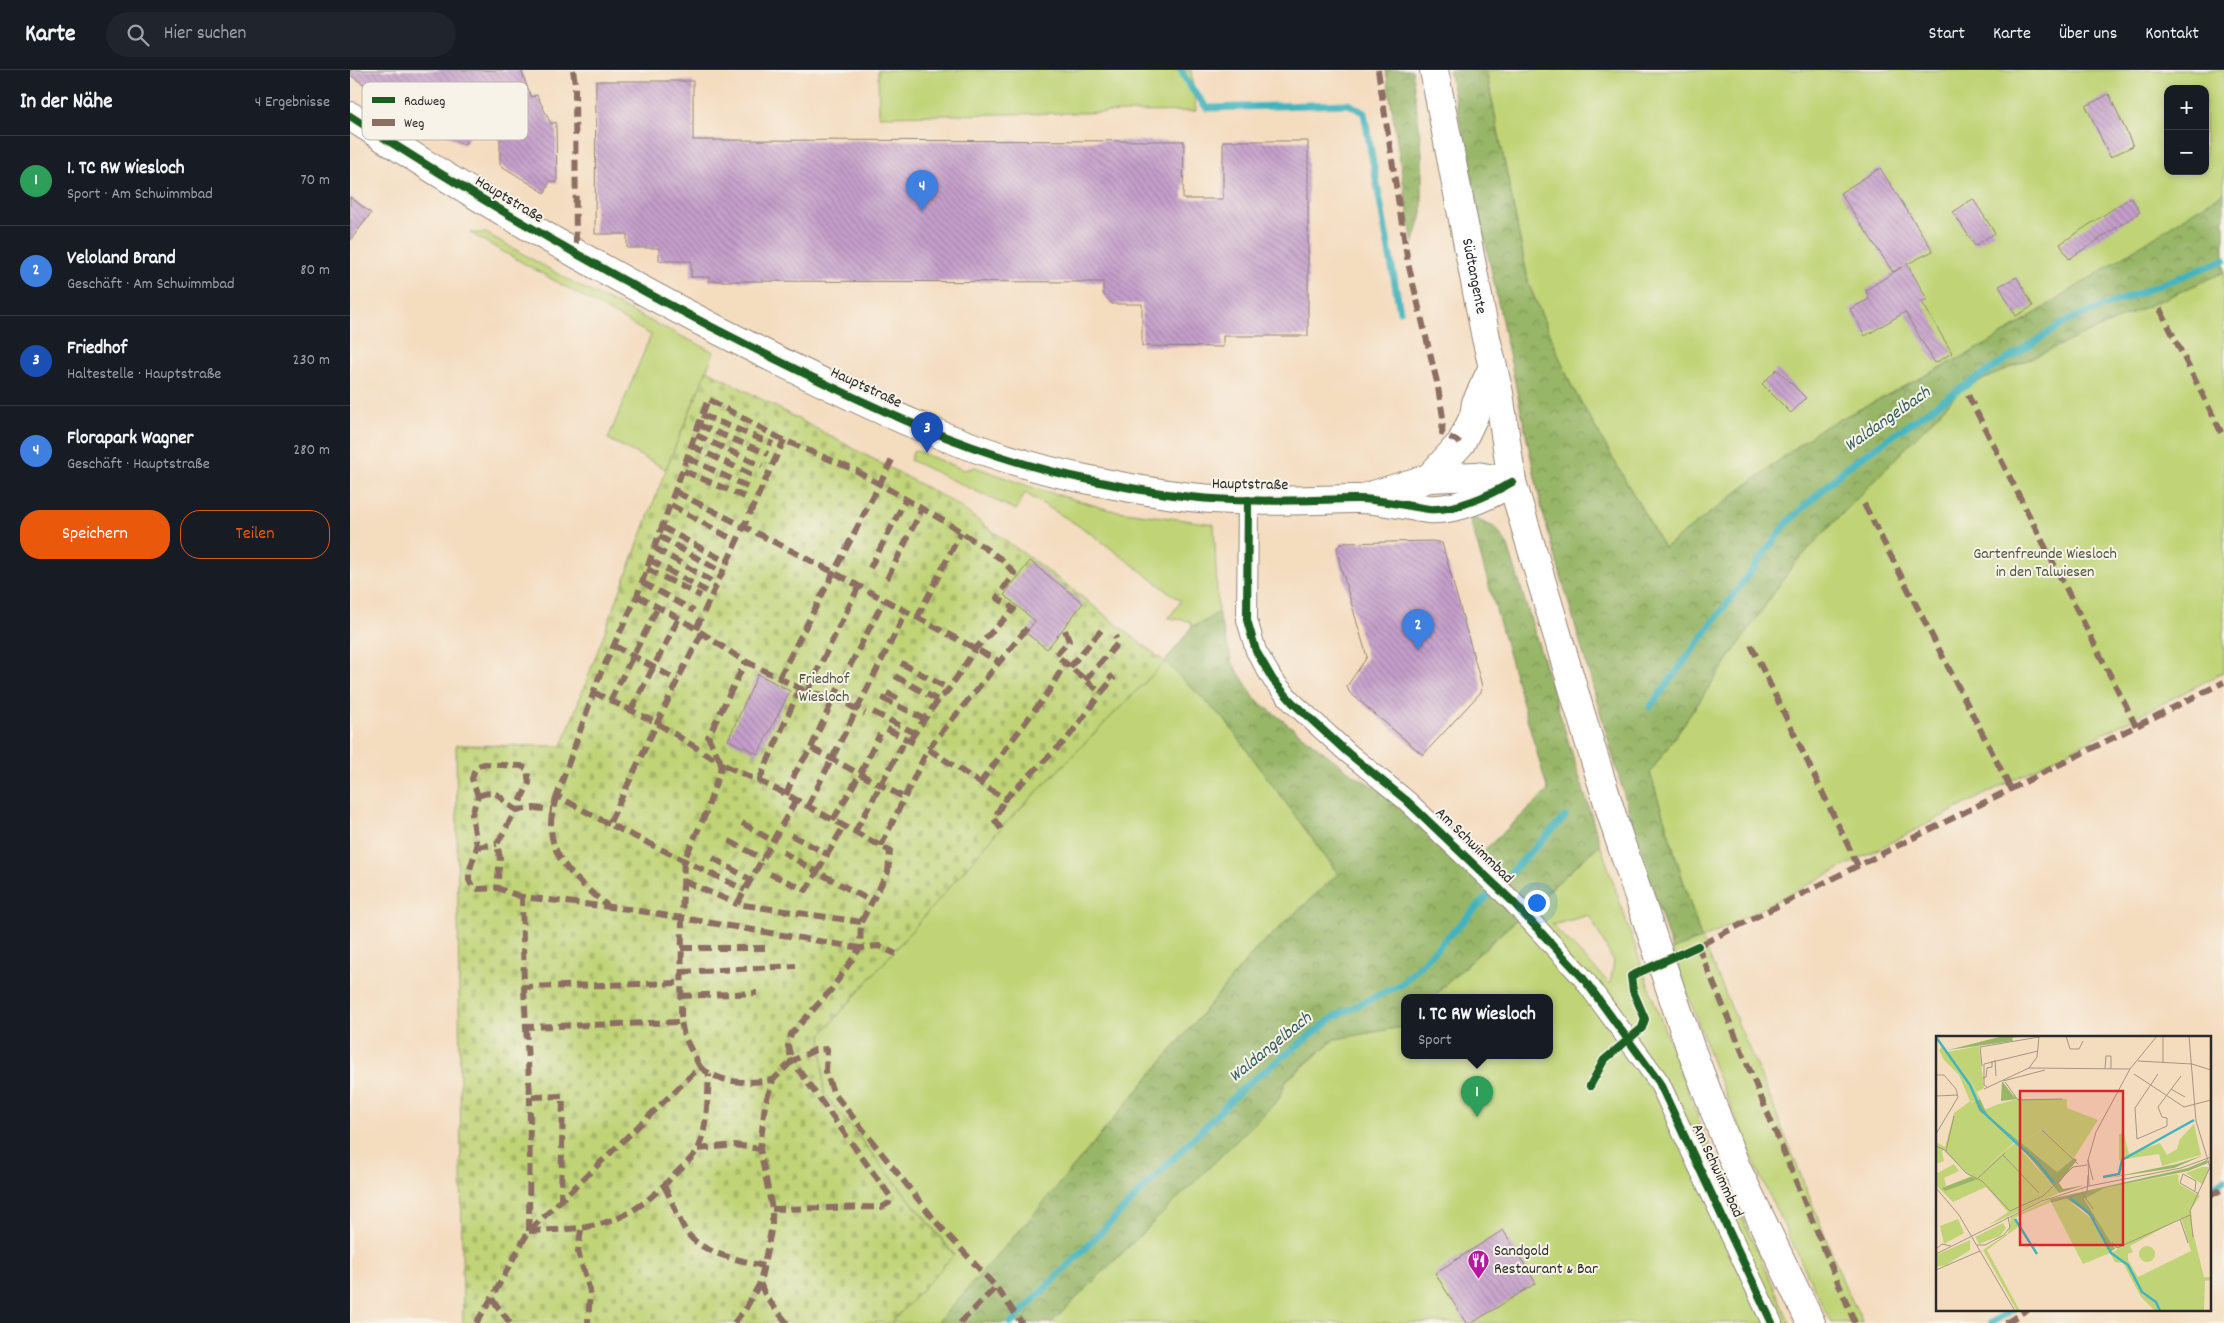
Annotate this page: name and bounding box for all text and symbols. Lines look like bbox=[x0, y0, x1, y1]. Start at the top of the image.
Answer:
search box bbox=[106, 12, 456, 57]
text: Karte bbox=[25, 18, 76, 52]
icon: search bbox=[124, 21, 152, 49]
text: Hier suchen bbox=[164, 21, 246, 48]
text: Start bbox=[1929, 22, 1965, 47]
text: Karte bbox=[1993, 22, 2031, 47]
text: Über uns bbox=[2059, 22, 2117, 47]
text: Kontakt bbox=[2145, 22, 2199, 47]
legend bbox=[362, 82, 528, 140]
map controls bbox=[2164, 85, 2209, 175]
button: + bbox=[2164, 85, 2209, 130]
text: In der Nähe bbox=[20, 88, 112, 118]
text: 4 Ergebnisse bbox=[255, 91, 330, 114]
text: Radweg bbox=[404, 92, 445, 112]
text: Weg bbox=[404, 114, 424, 134]
button: − bbox=[2164, 130, 2209, 175]
text: 1. TC RW Wiesloch bbox=[67, 156, 185, 183]
text: 1 bbox=[34, 169, 38, 192]
text: 70 m bbox=[300, 169, 330, 192]
street label: Hauptstraße bbox=[470, 170, 548, 230]
pin: 4 bbox=[906, 170, 938, 211]
text: Sport · Am Schwimmbad bbox=[67, 183, 213, 206]
street label: Südtangente bbox=[1455, 236, 1493, 316]
text: Veloland Brand bbox=[67, 246, 176, 273]
text: 2 bbox=[33, 259, 40, 282]
text: 80 m bbox=[300, 259, 330, 282]
text: Geschäft · Am Schwimmbad bbox=[67, 273, 235, 296]
text: Friedhof bbox=[67, 336, 127, 363]
text: 3 bbox=[32, 349, 40, 372]
text: 230 m bbox=[293, 349, 330, 372]
street label: Hauptstraße bbox=[826, 361, 906, 415]
text: Haltestelle · Hauptstraße bbox=[67, 363, 221, 386]
water label: Waldangelbach bbox=[1840, 381, 1937, 459]
pin: 3 bbox=[911, 412, 943, 453]
text: Florapark Wagner bbox=[67, 426, 194, 453]
text: 4 bbox=[33, 439, 39, 462]
text: 280 m bbox=[293, 439, 330, 462]
text: Geschäft · Hauptstraße bbox=[67, 453, 210, 476]
street label: Hauptstraße bbox=[1212, 473, 1288, 497]
button: Speichern bbox=[20, 510, 170, 559]
button: Teilen bbox=[180, 510, 330, 559]
park label: Gartenfreunde Wiesloch in den Talwiesen bbox=[1973, 543, 2117, 584]
pin: 2 bbox=[1402, 609, 1434, 650]
park label: Friedhof Wiesloch bbox=[799, 668, 850, 709]
street label: Am Schwimmbad bbox=[1430, 803, 1518, 889]
your location bbox=[1524, 890, 1550, 916]
popup bbox=[1401, 994, 1553, 1059]
text: 1. TC RW Wiesloch bbox=[1418, 1002, 1536, 1029]
water label: Waldangelbach bbox=[1224, 1006, 1318, 1089]
text: Sport bbox=[1418, 1029, 1452, 1052]
inset map bbox=[1936, 1036, 2212, 1310]
pin: 1 bbox=[1461, 1076, 1493, 1117]
street label: Am Schwimmbad bbox=[1685, 1120, 1749, 1222]
place label: Sandgold Restaurant & Bar bbox=[1494, 1240, 1598, 1281]
restaurant icon: Sandgold Restaurant & Bar bbox=[1466, 1248, 1490, 1279]

